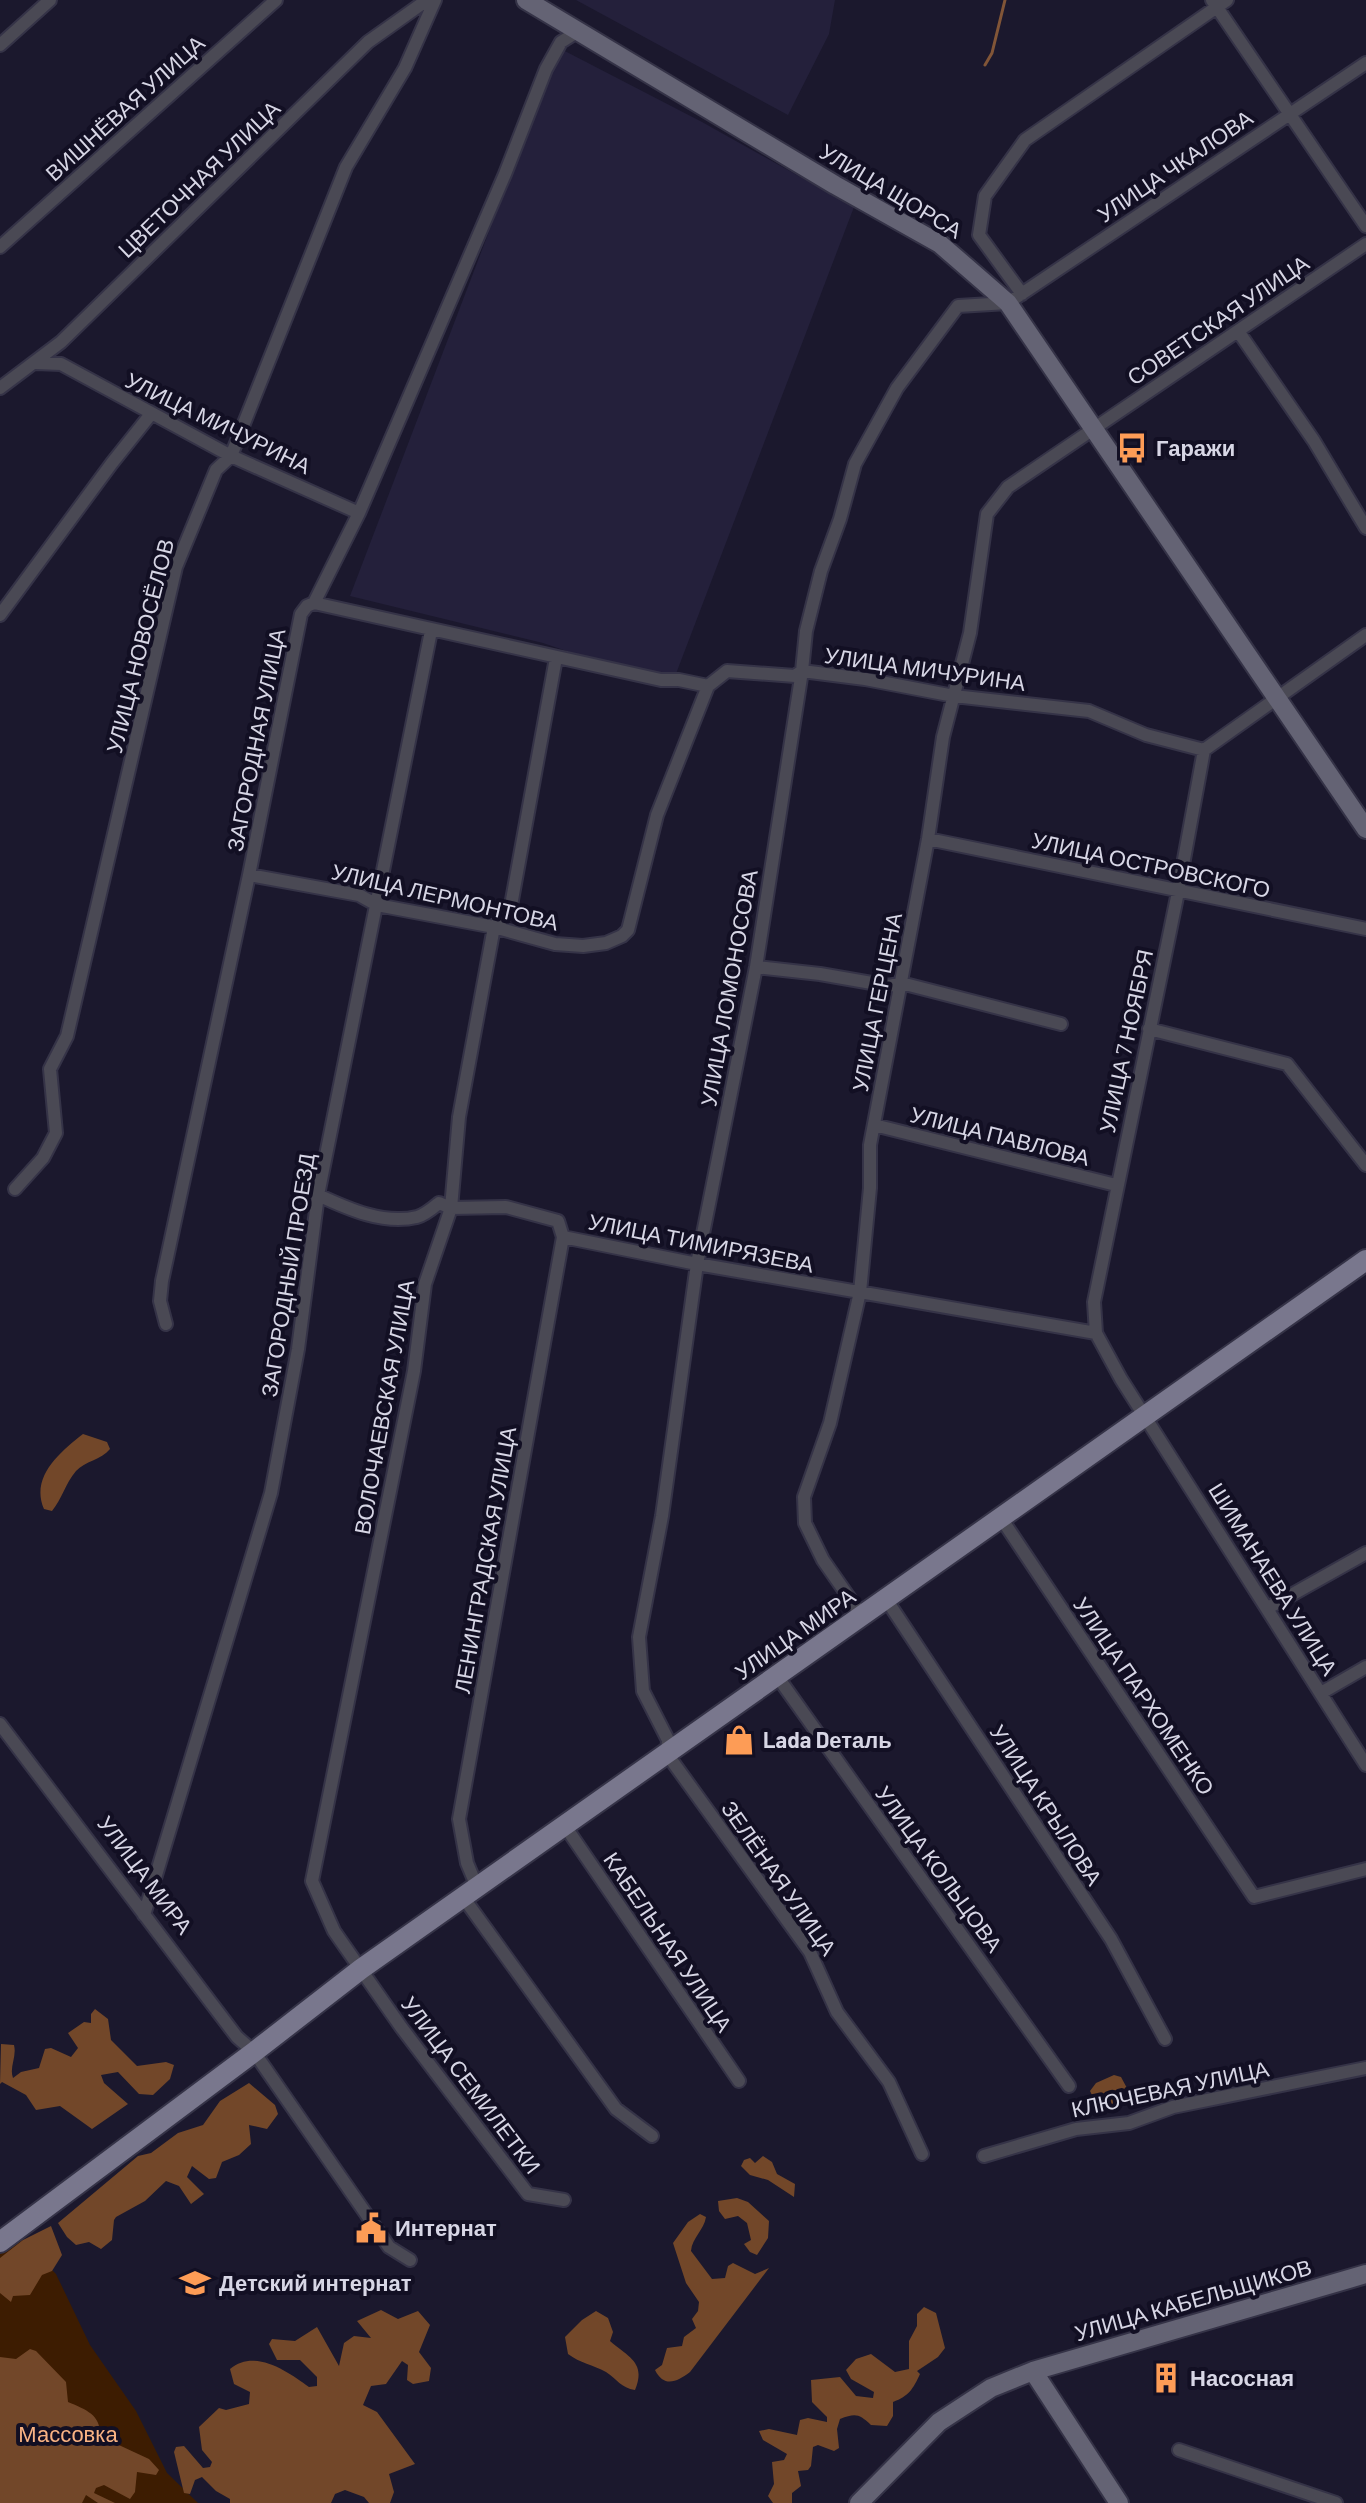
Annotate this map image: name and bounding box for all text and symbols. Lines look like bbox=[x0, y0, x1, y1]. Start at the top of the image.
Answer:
street label: ВИШНЁВАЯ УЛИЦА bbox=[40, 29, 210, 186]
street label: ЦВЕТОЧНАЯ УЛИЦА bbox=[112, 94, 285, 263]
street label: УЛИЦА ЧКАЛОВА bbox=[1092, 103, 1258, 228]
street label: УЛИЦА ЩОРСА bbox=[815, 138, 968, 244]
street label: СОВЕТСКАЯ УЛИЦА bbox=[1122, 249, 1314, 390]
street label: УЛИЦА МИЧУРИНА bbox=[121, 366, 316, 479]
bus stop icon: Гаражи bbox=[1115, 431, 1149, 465]
place label: Гаражи bbox=[1156, 434, 1235, 461]
street label: УЛИЦА НОВОСЁЛОВ bbox=[100, 536, 179, 756]
street label: ЗАГОРОДНАЯ УЛИЦА bbox=[221, 626, 290, 854]
street label: УЛИЦА МИЧУРИНА bbox=[823, 641, 1028, 696]
street label: УЛИЦА ОСТРОВСКОГО bbox=[1029, 826, 1273, 903]
street label: УЛИЦА ЛЕРМОНТОВА bbox=[329, 857, 561, 936]
street label: УЛИЦА ЛОМОНОСОВА bbox=[694, 867, 763, 1108]
street label: УЛИЦА ГЕРЦЕНА bbox=[846, 910, 907, 1094]
street label: УЛИЦА 7 НОЯБРЯ bbox=[1093, 947, 1158, 1135]
street label: УЛИЦА ПАВЛОВА bbox=[908, 1100, 1093, 1171]
street label: ЗАГОРОДНЫЙ ПРОЕЗД bbox=[255, 1151, 320, 1399]
street label: УЛИЦА ТИМИРЯЗЕВА bbox=[586, 1207, 816, 1278]
street label: ВОЛОЧАЕВСКАЯ УЛИЦА bbox=[348, 1277, 419, 1536]
street label: ЛЕНИНГРАДСКАЯ УЛИЦА bbox=[448, 1424, 521, 1695]
street label: ШИМАНАЕВА УЛИЦА bbox=[1203, 1478, 1344, 1680]
street label: УЛИЦА МИРА bbox=[729, 1582, 860, 1685]
street label: УЛИЦА ПАРХОМЕНКО bbox=[1068, 1592, 1221, 1800]
street label: УЛИЦА КРЫЛОВА bbox=[984, 1719, 1109, 1890]
shop icon: Lada Dеталь bbox=[722, 1723, 756, 1757]
place label: Lada Dеталь bbox=[763, 1726, 892, 1752]
street label: УЛИЦА КОЛЬЦОВА bbox=[870, 1780, 1009, 1957]
street label: ЗЕЛЁНАЯ УЛИЦА bbox=[716, 1795, 843, 1960]
street label: УЛИЦА МИРА bbox=[92, 1810, 199, 1939]
street label: КАБЕЛЬНАЯ УЛИЦА bbox=[598, 1847, 739, 2037]
street label: УЛИЦА СЕМИЛЕТКИ bbox=[396, 1991, 547, 2179]
street label: КЛЮЧЕВАЯ УЛИЦА bbox=[1069, 2054, 1272, 2123]
public building icon: Интернат bbox=[354, 2211, 388, 2245]
place label: Интернат bbox=[395, 2214, 497, 2241]
street label: УЛИЦА КАБЕЛЬЩИКОВ bbox=[1071, 2253, 1314, 2346]
school or university icon: Детский интернат bbox=[178, 2266, 212, 2300]
place label: Детский интернат bbox=[219, 2269, 412, 2296]
building icon: Насосная bbox=[1149, 2361, 1183, 2395]
place label: Насосная bbox=[1190, 2364, 1294, 2390]
park label: Массовка bbox=[18, 2420, 118, 2446]

